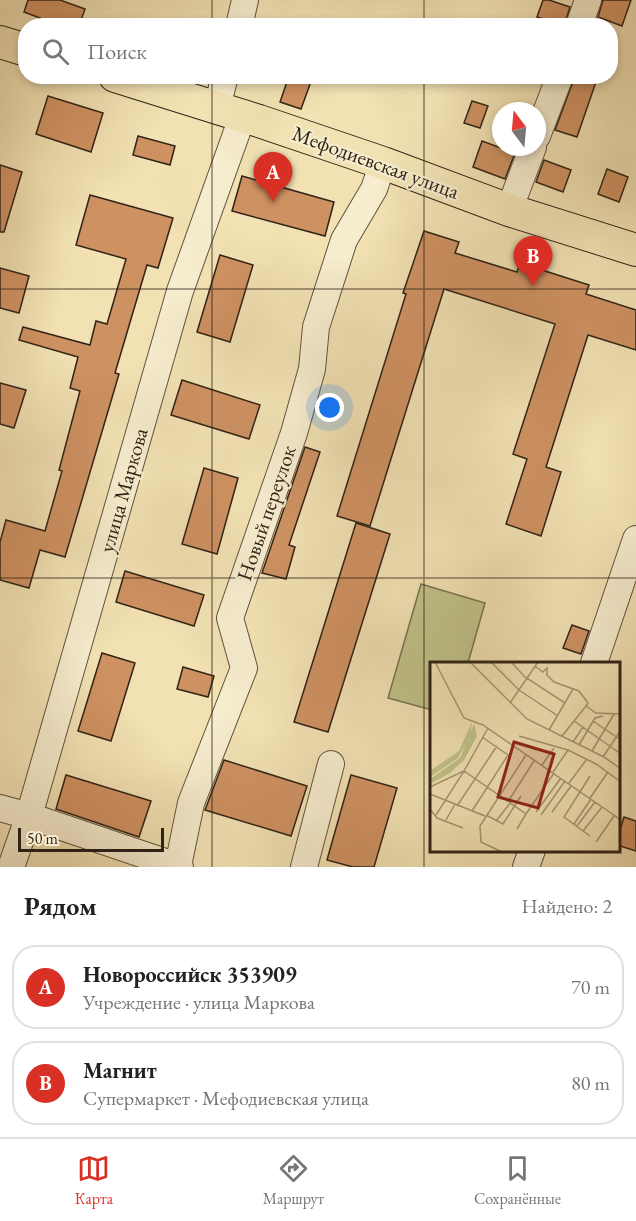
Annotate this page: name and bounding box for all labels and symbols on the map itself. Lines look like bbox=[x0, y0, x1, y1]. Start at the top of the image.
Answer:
north arrow bbox=[492, 102, 546, 156]
street label: Мефодиевская улица bbox=[289, 119, 464, 205]
pin: A bbox=[254, 152, 292, 202]
pin: B bbox=[514, 236, 552, 286]
your location bbox=[315, 393, 344, 422]
street label: улица Маркова bbox=[92, 424, 154, 555]
street label: Новый переулок bbox=[230, 442, 302, 584]
inset map bbox=[430, 662, 621, 852]
scale bar bbox=[18, 825, 164, 852]

